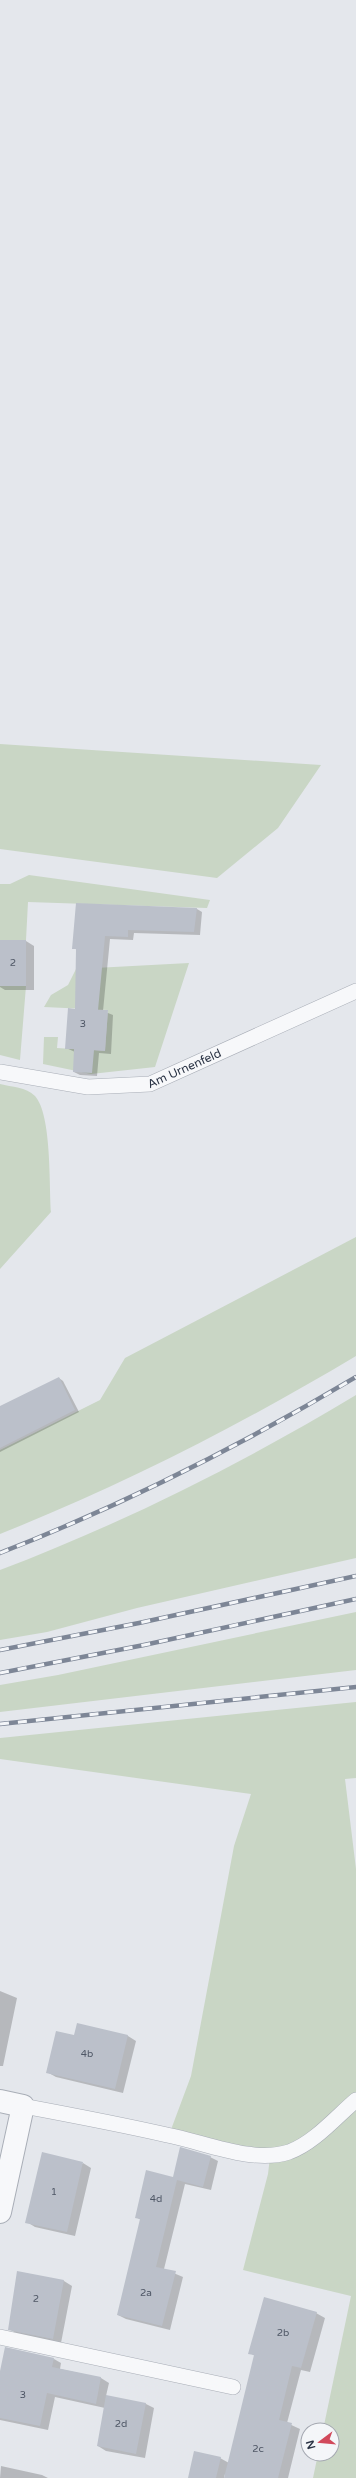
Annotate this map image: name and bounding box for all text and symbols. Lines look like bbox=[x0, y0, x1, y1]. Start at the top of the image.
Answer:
house number: 2 bbox=[10, 957, 16, 969]
house number: 3 bbox=[80, 1018, 86, 1030]
street label: Am Urnenfeld bbox=[145, 1046, 223, 1091]
house number: 4b bbox=[81, 2048, 93, 2060]
house number: 1 bbox=[51, 2186, 57, 2198]
house number: 4d bbox=[150, 2193, 162, 2205]
house number: 2a bbox=[140, 2287, 152, 2299]
house number: 2 bbox=[33, 2293, 39, 2305]
house number: 2b bbox=[277, 2327, 289, 2339]
house number: 3 bbox=[20, 2389, 26, 2401]
house number: 2d bbox=[115, 2418, 127, 2430]
north arrow bbox=[300, 2422, 340, 2462]
text: N bbox=[303, 2439, 318, 2451]
house number: 2c bbox=[252, 2443, 264, 2455]

